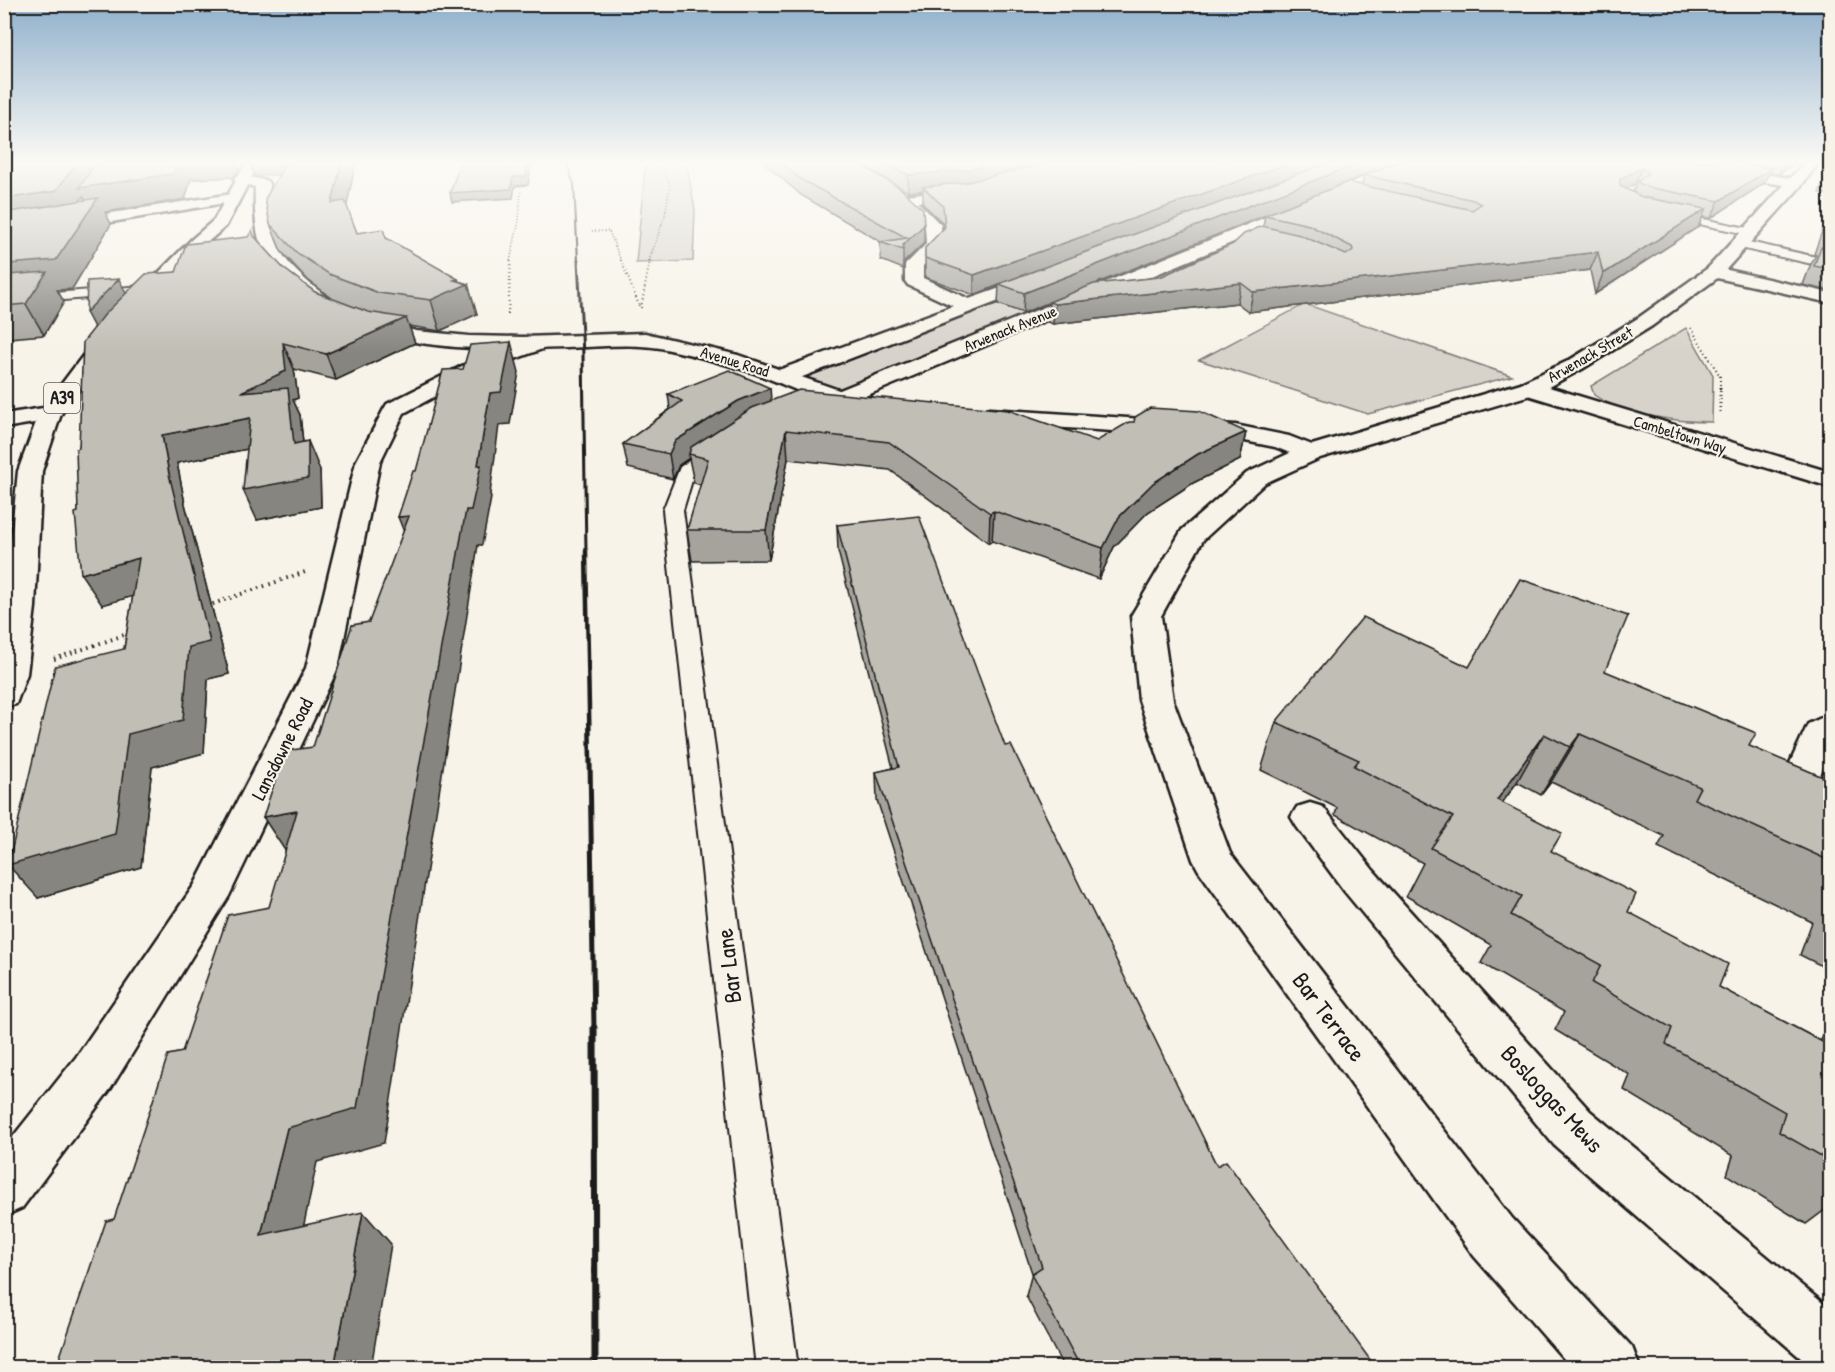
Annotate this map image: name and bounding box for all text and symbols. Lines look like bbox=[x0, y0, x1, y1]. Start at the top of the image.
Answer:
street label: Arwenack Avenue bbox=[960, 299, 1060, 357]
street label: Arwenack Street bbox=[1543, 320, 1637, 387]
street label: Avenue Road bbox=[698, 340, 772, 382]
road number: A39 bbox=[44, 383, 80, 413]
street label: Cambeltown Way bbox=[1631, 409, 1729, 459]
street label: Lansdowne Road bbox=[244, 693, 319, 805]
street label: Bar Lane bbox=[707, 926, 748, 1005]
street label: Bar Terrace bbox=[1286, 965, 1374, 1068]
street label: Bosloggas Mews bbox=[1494, 1037, 1611, 1159]

